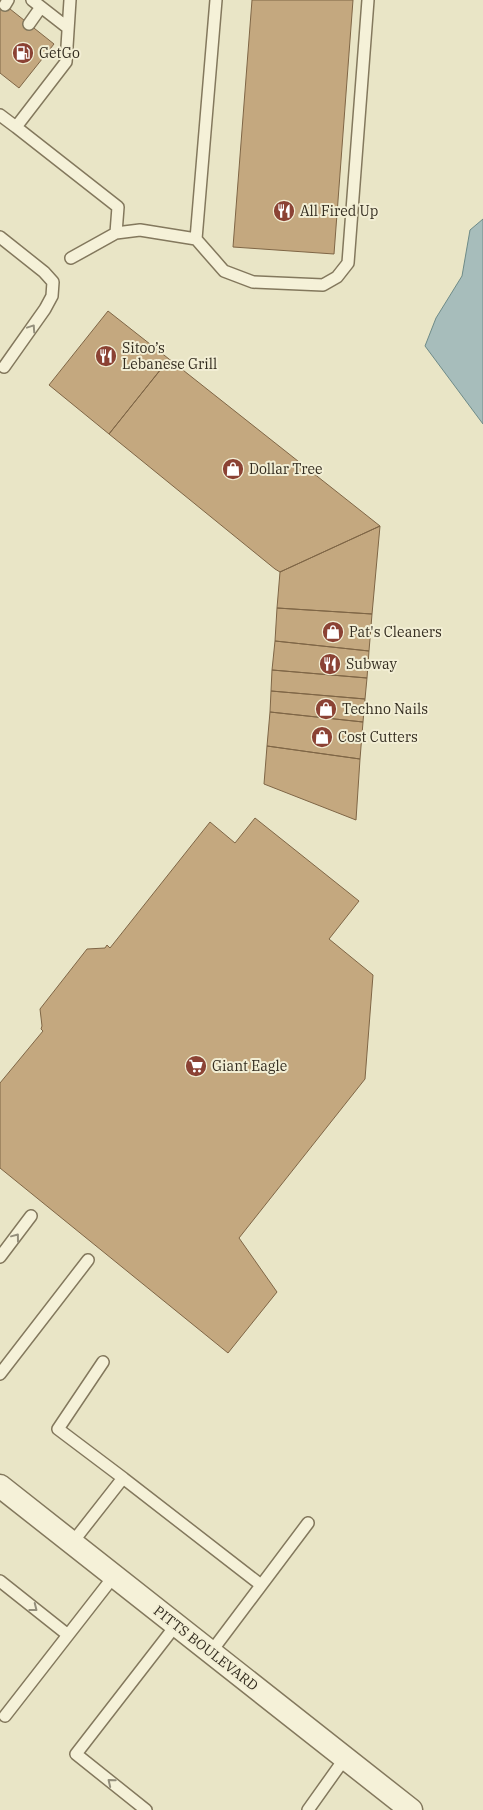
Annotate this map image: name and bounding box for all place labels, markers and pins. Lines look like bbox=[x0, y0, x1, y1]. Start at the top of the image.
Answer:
fuel station icon: GetGo bbox=[11, 41, 35, 65]
place label: GetGo bbox=[39, 44, 80, 62]
restaurant icon: All Fired Up bbox=[272, 199, 296, 223]
place label: All Fired Up bbox=[300, 202, 378, 220]
place label: Sitoo’s Lebanese Grill bbox=[122, 339, 217, 373]
restaurant icon: Sitoo’s Lebanese Grill bbox=[94, 344, 118, 368]
shop icon: Dollar Tree bbox=[221, 457, 245, 481]
place label: Dollar Tree bbox=[249, 460, 322, 478]
shop icon: Pat's Cleaners bbox=[321, 620, 345, 644]
place label: Pat's Cleaners bbox=[349, 623, 442, 641]
restaurant icon: Subway bbox=[318, 652, 342, 676]
place label: Subway bbox=[346, 655, 397, 673]
shop icon: Techno Nails bbox=[314, 697, 338, 721]
place label: Techno Nails bbox=[342, 700, 428, 718]
shop icon: Cost Cutters bbox=[310, 725, 334, 749]
place label: Cost Cutters bbox=[338, 728, 418, 746]
supermarket icon: Giant Eagle bbox=[184, 1054, 208, 1078]
place label: Giant Eagle bbox=[212, 1057, 287, 1075]

